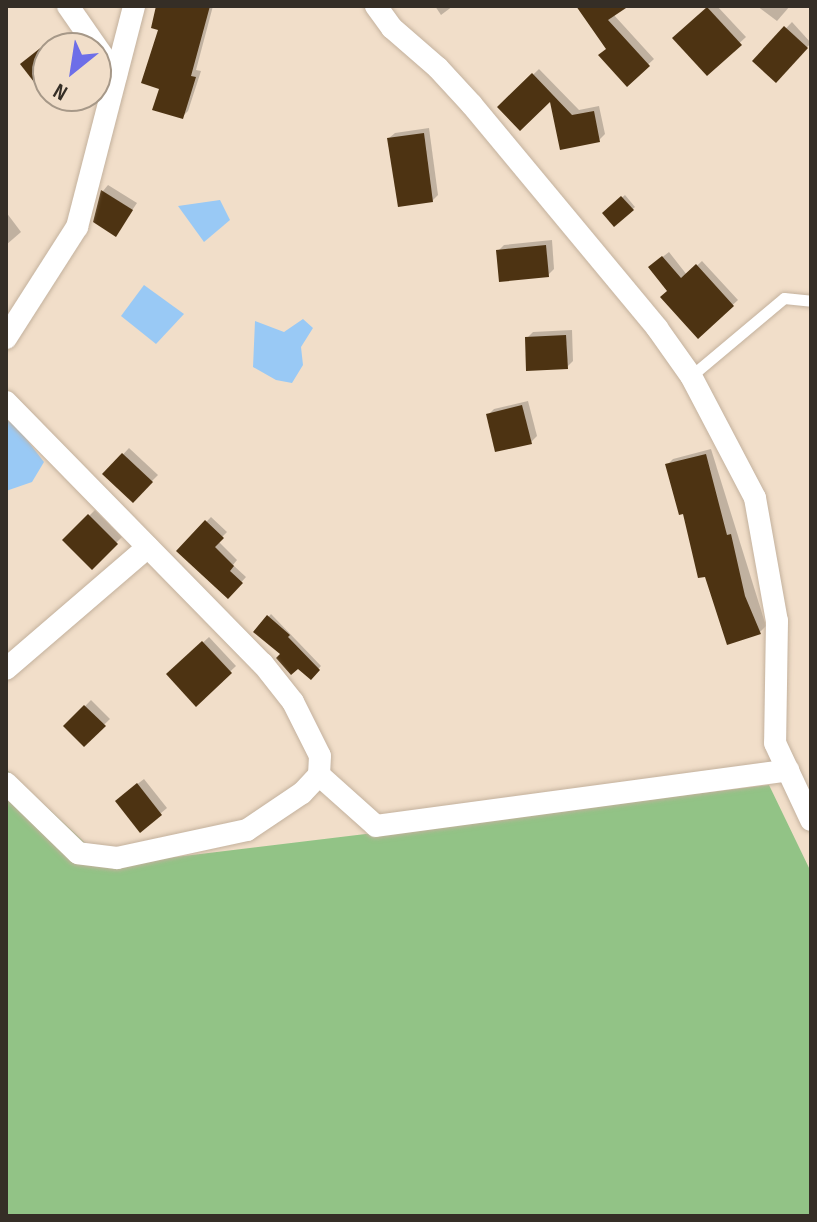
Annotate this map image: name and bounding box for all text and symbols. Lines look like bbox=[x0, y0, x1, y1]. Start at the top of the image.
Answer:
north arrow bbox=[32, 32, 112, 112]
text: N bbox=[49, 77, 73, 106]

